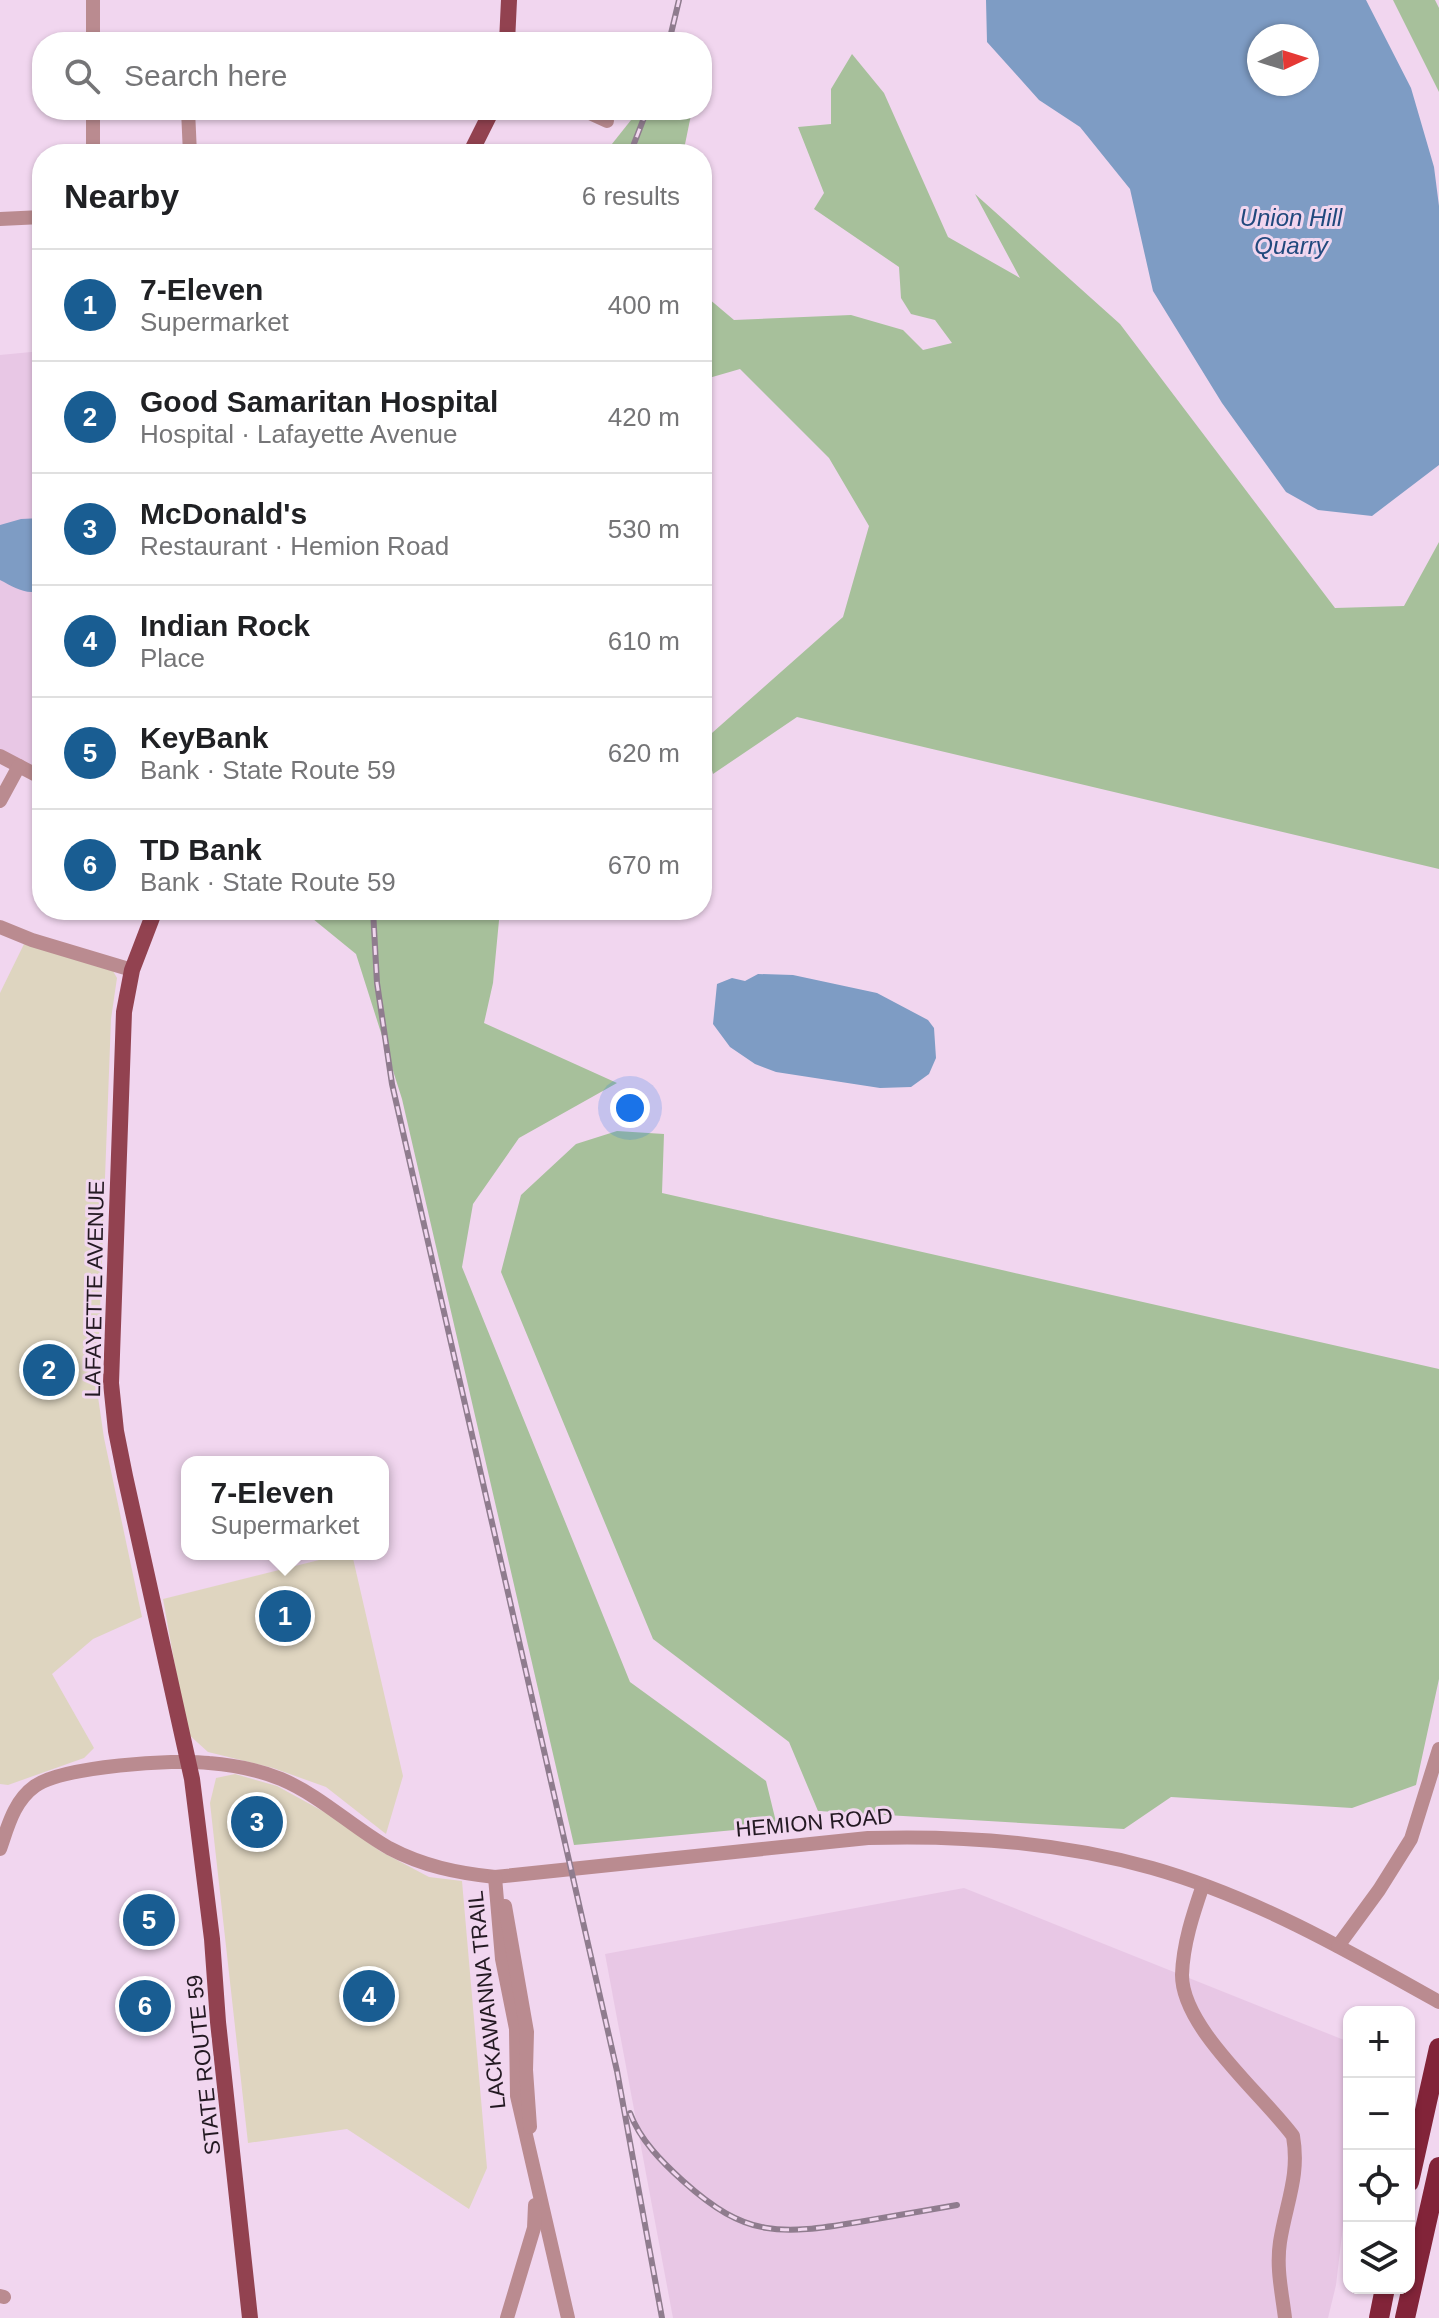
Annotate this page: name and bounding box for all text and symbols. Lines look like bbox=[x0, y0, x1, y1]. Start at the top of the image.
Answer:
north arrow bbox=[1247, 24, 1319, 96]
search box bbox=[32, 32, 712, 120]
icon: search bbox=[60, 54, 104, 98]
text: Search here bbox=[124, 59, 287, 92]
text: Nearby bbox=[64, 177, 179, 215]
text: 6 results bbox=[582, 181, 680, 211]
water label: Union Hill Quarry bbox=[1240, 204, 1343, 259]
text: 7-Eleven bbox=[140, 273, 263, 306]
text: 1 bbox=[83, 290, 97, 320]
text: 400 m bbox=[608, 290, 680, 320]
text: Supermarket bbox=[140, 307, 289, 337]
text: Good Samaritan Hospital bbox=[140, 385, 498, 418]
text: 2 bbox=[83, 402, 97, 432]
text: 420 m bbox=[608, 402, 680, 432]
text: Hospital · Lafayette Avenue bbox=[140, 419, 458, 449]
text: McDonald's bbox=[140, 497, 307, 530]
text: 3 bbox=[83, 514, 97, 544]
text: 530 m bbox=[608, 514, 680, 544]
text: Restaurant · Hemion Road bbox=[140, 531, 449, 561]
text: Indian Rock bbox=[140, 609, 310, 642]
text: 4 bbox=[83, 626, 97, 656]
text: 610 m bbox=[608, 626, 680, 656]
text: Place bbox=[140, 643, 205, 673]
text: KeyBank bbox=[140, 721, 268, 754]
text: 5 bbox=[83, 738, 97, 768]
text: 620 m bbox=[608, 738, 680, 768]
text: Bank · State Route 59 bbox=[140, 755, 396, 785]
text: TD Bank bbox=[140, 833, 262, 866]
text: 6 bbox=[83, 850, 97, 880]
text: 670 m bbox=[608, 850, 680, 880]
text: Bank · State Route 59 bbox=[140, 867, 396, 897]
your location bbox=[610, 1088, 650, 1128]
street label: LAFAYETTE AVENUE bbox=[80, 1180, 109, 1398]
pin: 2 bbox=[23, 1340, 75, 1400]
popup bbox=[181, 1456, 389, 1560]
text: 7-Eleven bbox=[211, 1476, 334, 1509]
text: Supermarket bbox=[211, 1510, 359, 1540]
pin: 1 bbox=[259, 1586, 311, 1646]
pin: 3 bbox=[231, 1792, 283, 1852]
street label: HEMION ROAD bbox=[734, 1803, 894, 1842]
pin: 5 bbox=[123, 1890, 175, 1950]
street label: LACKAWANNA TRAIL bbox=[463, 1890, 510, 2110]
pin: 4 bbox=[343, 1966, 395, 2026]
street label: STATE ROUTE 59 bbox=[182, 1973, 225, 2156]
pin: 6 bbox=[119, 1976, 171, 2036]
map controls bbox=[1343, 2006, 1415, 2294]
button: + bbox=[1343, 2006, 1415, 2078]
button: − bbox=[1343, 2078, 1415, 2150]
button: locate bbox=[1343, 2150, 1415, 2222]
button: layers bbox=[1343, 2222, 1415, 2294]

